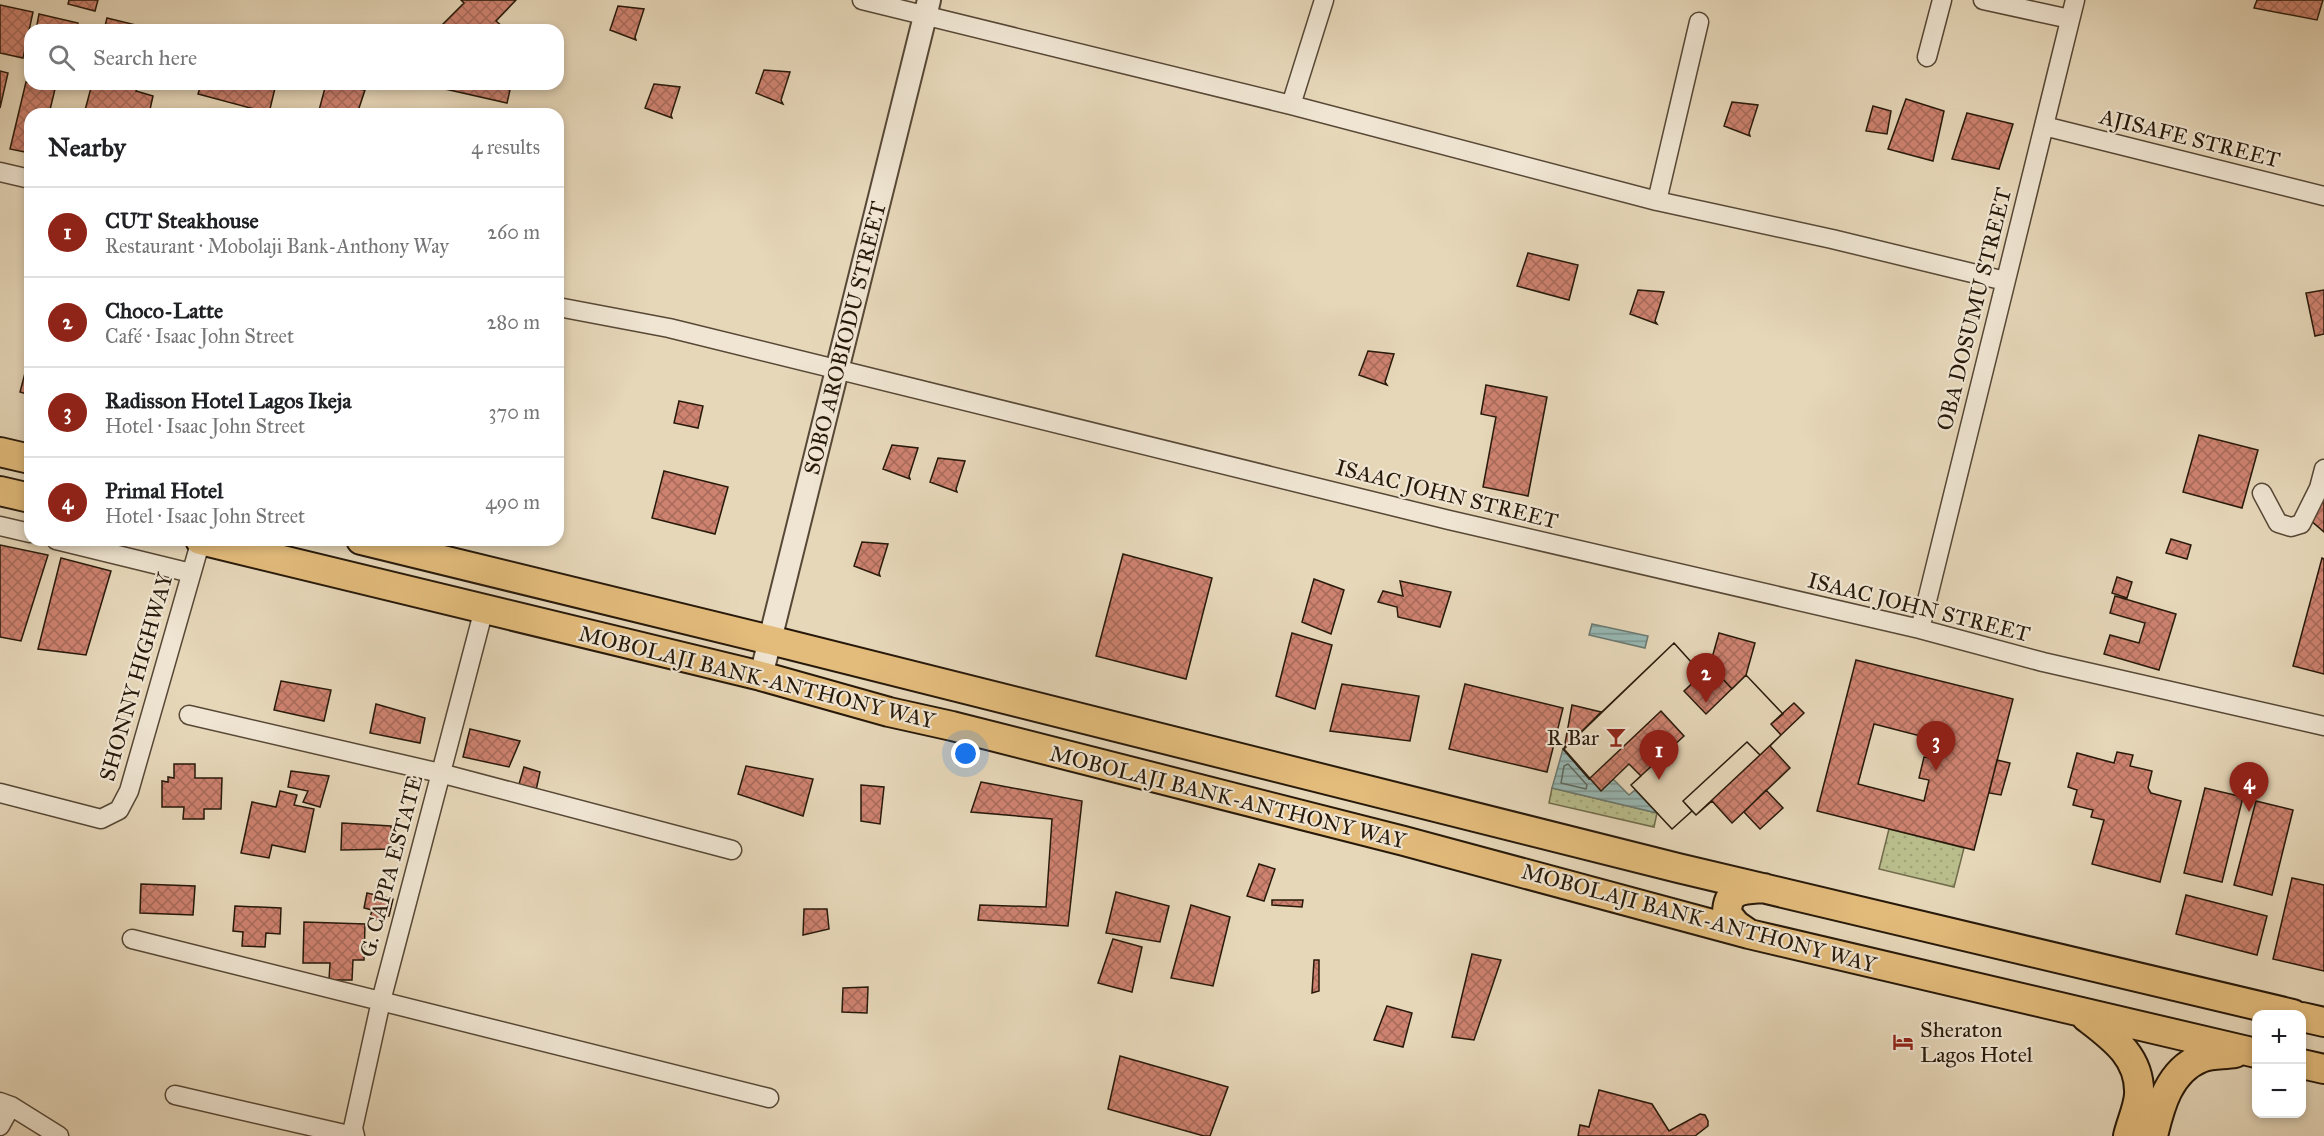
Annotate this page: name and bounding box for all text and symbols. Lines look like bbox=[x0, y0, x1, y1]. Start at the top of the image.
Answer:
search box bbox=[24, 24, 564, 90]
icon: search bbox=[45, 41, 78, 74]
text: Search here bbox=[93, 44, 197, 71]
street label: AJISAFE STREET bbox=[2096, 102, 2283, 173]
text: Nearby bbox=[48, 131, 126, 163]
text: 4 results bbox=[471, 135, 540, 159]
street label: OBA DOSUMU STREET bbox=[1931, 185, 2017, 433]
street label: SOBO AROBIODU STREET bbox=[798, 199, 892, 477]
text: CUT Steakhouse bbox=[105, 207, 259, 234]
text: 1 bbox=[64, 220, 71, 244]
text: 260 m bbox=[487, 220, 540, 244]
text: Restaurant · Mobolaji Bank-Anthony Way bbox=[105, 234, 449, 258]
text: Choco-Latte bbox=[105, 297, 223, 324]
text: 2 bbox=[63, 310, 72, 334]
text: 280 m bbox=[487, 310, 540, 334]
text: Café · Isaac John Street bbox=[105, 324, 294, 348]
text: Radisson Hotel Lagos Ikeja bbox=[105, 387, 352, 414]
text: 3 bbox=[64, 400, 72, 424]
text: 370 m bbox=[489, 400, 540, 424]
text: Hotel · Isaac John Street bbox=[105, 414, 305, 438]
street label: ISAAC JOHN STREET bbox=[1333, 453, 1561, 535]
text: Primal Hotel bbox=[105, 477, 223, 504]
text: 4 bbox=[62, 490, 73, 514]
text: 490 m bbox=[485, 490, 540, 514]
text: Hotel · Isaac John Street bbox=[105, 504, 305, 528]
street label: ISAAC JOHN STREET bbox=[1805, 566, 2033, 648]
street label: SHONNY HIGHWAY bbox=[93, 569, 179, 784]
street label: MOBOLAJI BANK-ANTHONY WAY bbox=[576, 620, 939, 735]
pin: 2 bbox=[1686, 654, 1726, 703]
pin: 3 bbox=[1916, 722, 1956, 771]
place label: R Bar bbox=[1547, 724, 1600, 751]
bar icon: R Bar bbox=[1604, 725, 1628, 749]
pin: 1 bbox=[1640, 730, 1678, 780]
your location bbox=[951, 739, 980, 768]
street label: MOBOLAJI BANK-ANTHONY WAY bbox=[1047, 740, 1410, 855]
pin: 4 bbox=[2230, 762, 2268, 812]
street label: G. CAPPA ESTATE bbox=[354, 772, 428, 960]
street label: MOBOLAJI BANK-ANTHONY WAY bbox=[1519, 858, 1880, 979]
map controls bbox=[2252, 1010, 2306, 1118]
button: + bbox=[2252, 1010, 2306, 1064]
place label: Sheraton Lagos Hotel bbox=[1920, 1016, 2033, 1068]
hotel icon: Sheraton Lagos Hotel bbox=[1891, 1030, 1915, 1054]
button: − bbox=[2252, 1064, 2306, 1118]

